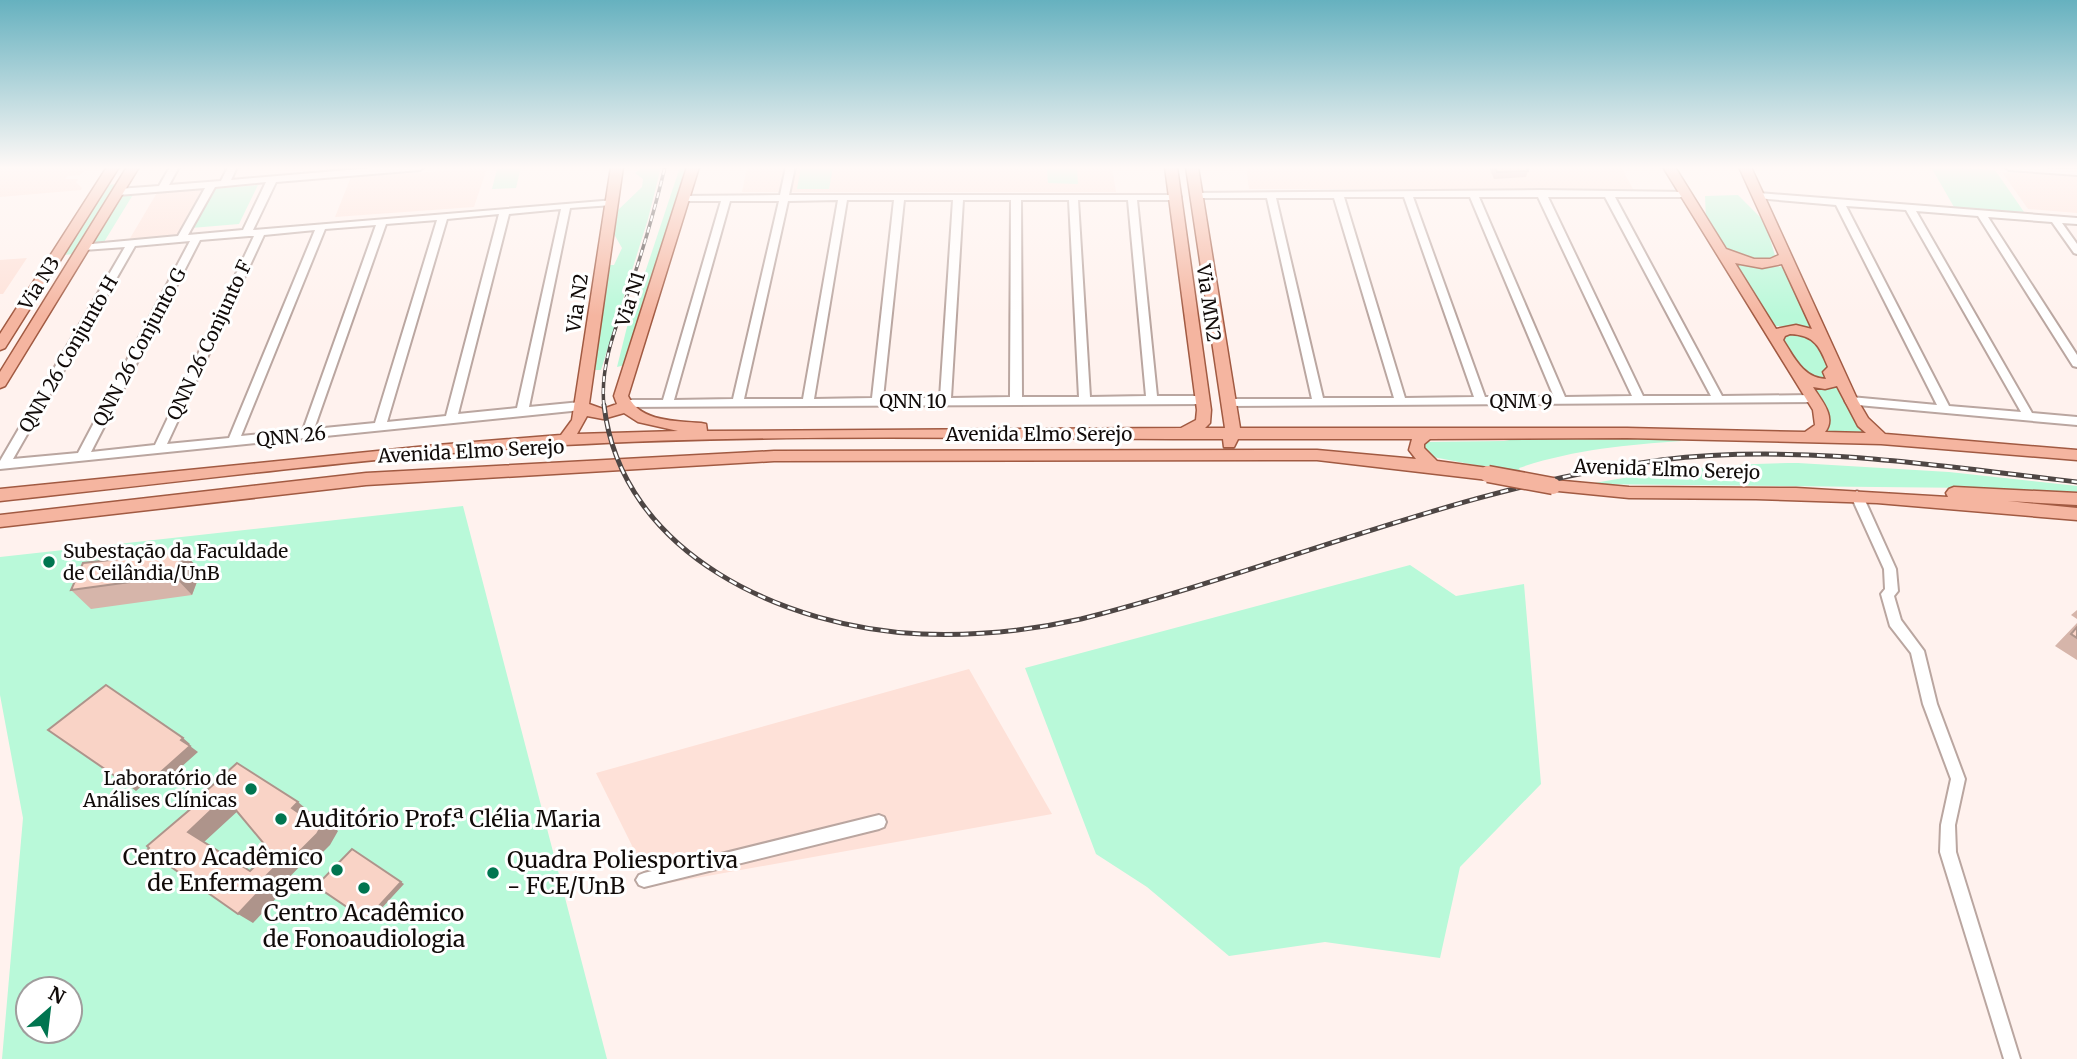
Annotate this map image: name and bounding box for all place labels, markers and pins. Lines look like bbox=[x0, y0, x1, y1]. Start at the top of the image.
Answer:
place label: Subestação da Faculdade de Ceilândia/UnB bbox=[63, 539, 288, 585]
marker: Subestação da Faculdade de Ceilândia/UnB bbox=[41, 554, 57, 570]
place label: Laboratório de Análises Clínicas bbox=[82, 766, 237, 812]
marker: Laboratório de Análises Clínicas bbox=[243, 781, 259, 797]
place label: Auditório Prof.ª Clélia Maria bbox=[294, 804, 601, 833]
marker: Auditório Prof.ª Clélia Maria bbox=[273, 811, 289, 827]
place label: Centro Acadêmico de Enfermagem bbox=[123, 842, 323, 897]
place label: Quadra Poliesportiva - FCE/UnB bbox=[507, 845, 738, 900]
marker: Centro Acadêmico de Enfermagem bbox=[329, 862, 345, 878]
marker: Quadra Poliesportiva - FCE/UnB bbox=[485, 865, 501, 881]
marker: Centro Acadêmico de Fonoaudiologia bbox=[356, 880, 372, 896]
place label: Centro Acadêmico de Fonoaudiologia bbox=[263, 898, 465, 953]

